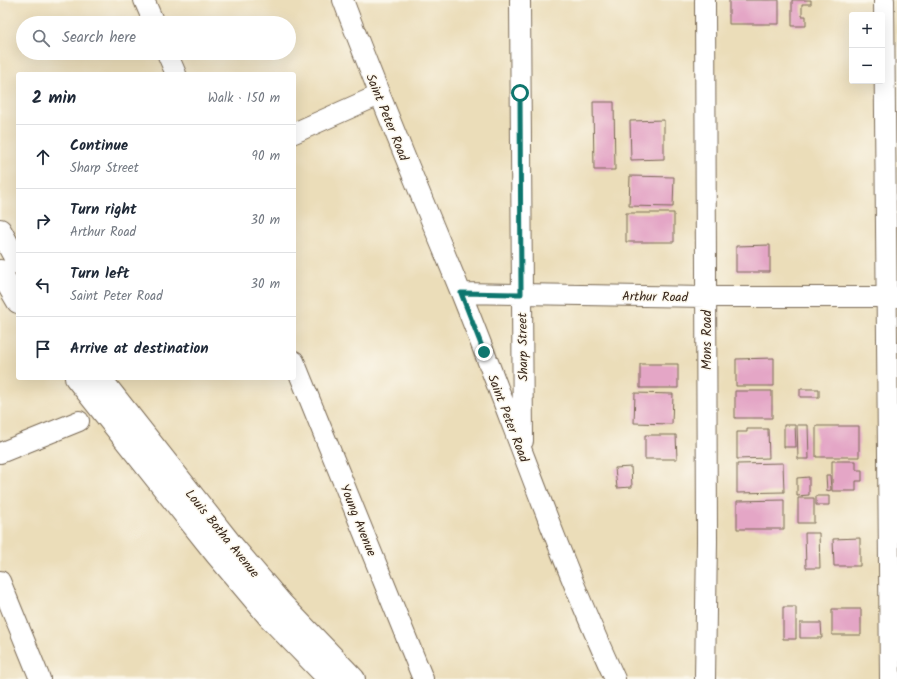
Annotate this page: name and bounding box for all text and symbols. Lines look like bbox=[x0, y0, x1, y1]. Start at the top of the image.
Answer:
map controls bbox=[849, 12, 885, 84]
button: + bbox=[849, 12, 885, 48]
search box bbox=[16, 16, 296, 60]
text: Search here bbox=[62, 26, 136, 50]
icon: search bbox=[30, 27, 52, 49]
button: − bbox=[849, 48, 885, 84]
street label: Saint Peter Road bbox=[360, 71, 414, 165]
route start bbox=[511, 84, 529, 102]
text: 2 min bbox=[32, 85, 76, 112]
text: Walk · 150 m bbox=[208, 88, 280, 109]
text: Continue bbox=[70, 134, 128, 158]
icon: ahead bbox=[32, 146, 54, 168]
text: 90 m bbox=[252, 146, 280, 167]
text: Sharp Street bbox=[70, 158, 139, 179]
text: Turn right bbox=[70, 198, 137, 222]
icon: right bbox=[32, 210, 54, 232]
text: 30 m bbox=[251, 210, 280, 231]
text: Arthur Road bbox=[70, 222, 136, 243]
text: Turn left bbox=[70, 262, 130, 286]
icon: left bbox=[32, 274, 54, 296]
text: 30 m bbox=[251, 274, 280, 295]
text: Saint Peter Road bbox=[70, 286, 163, 307]
street label: Arthur Road bbox=[622, 286, 689, 309]
street label: Mons Road bbox=[697, 310, 718, 370]
street label: Sharp Street bbox=[512, 311, 535, 381]
text: Arrive at destination bbox=[70, 337, 209, 361]
icon: arrive bbox=[32, 338, 54, 360]
route end bbox=[475, 343, 493, 361]
street label: Saint Peter Road bbox=[481, 372, 534, 466]
street label: Young Avenue bbox=[334, 481, 382, 560]
street label: Louis Botha Avenue bbox=[179, 485, 264, 583]

